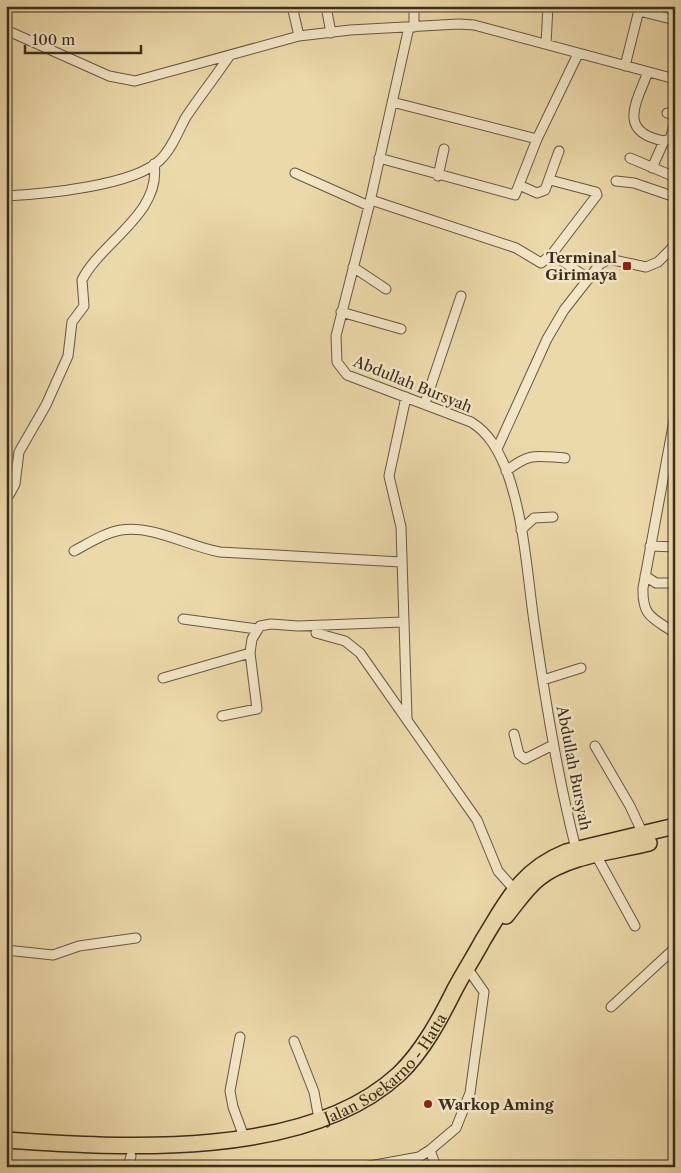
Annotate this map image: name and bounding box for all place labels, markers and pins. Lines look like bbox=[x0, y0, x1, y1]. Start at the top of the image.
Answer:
place label: Terminal Girimaya bbox=[545, 248, 617, 284]
marker: Terminal Girimaya bbox=[621, 260, 633, 272]
place label: Warkop Aming bbox=[437, 1095, 554, 1114]
marker: Warkop Aming bbox=[422, 1098, 434, 1110]

